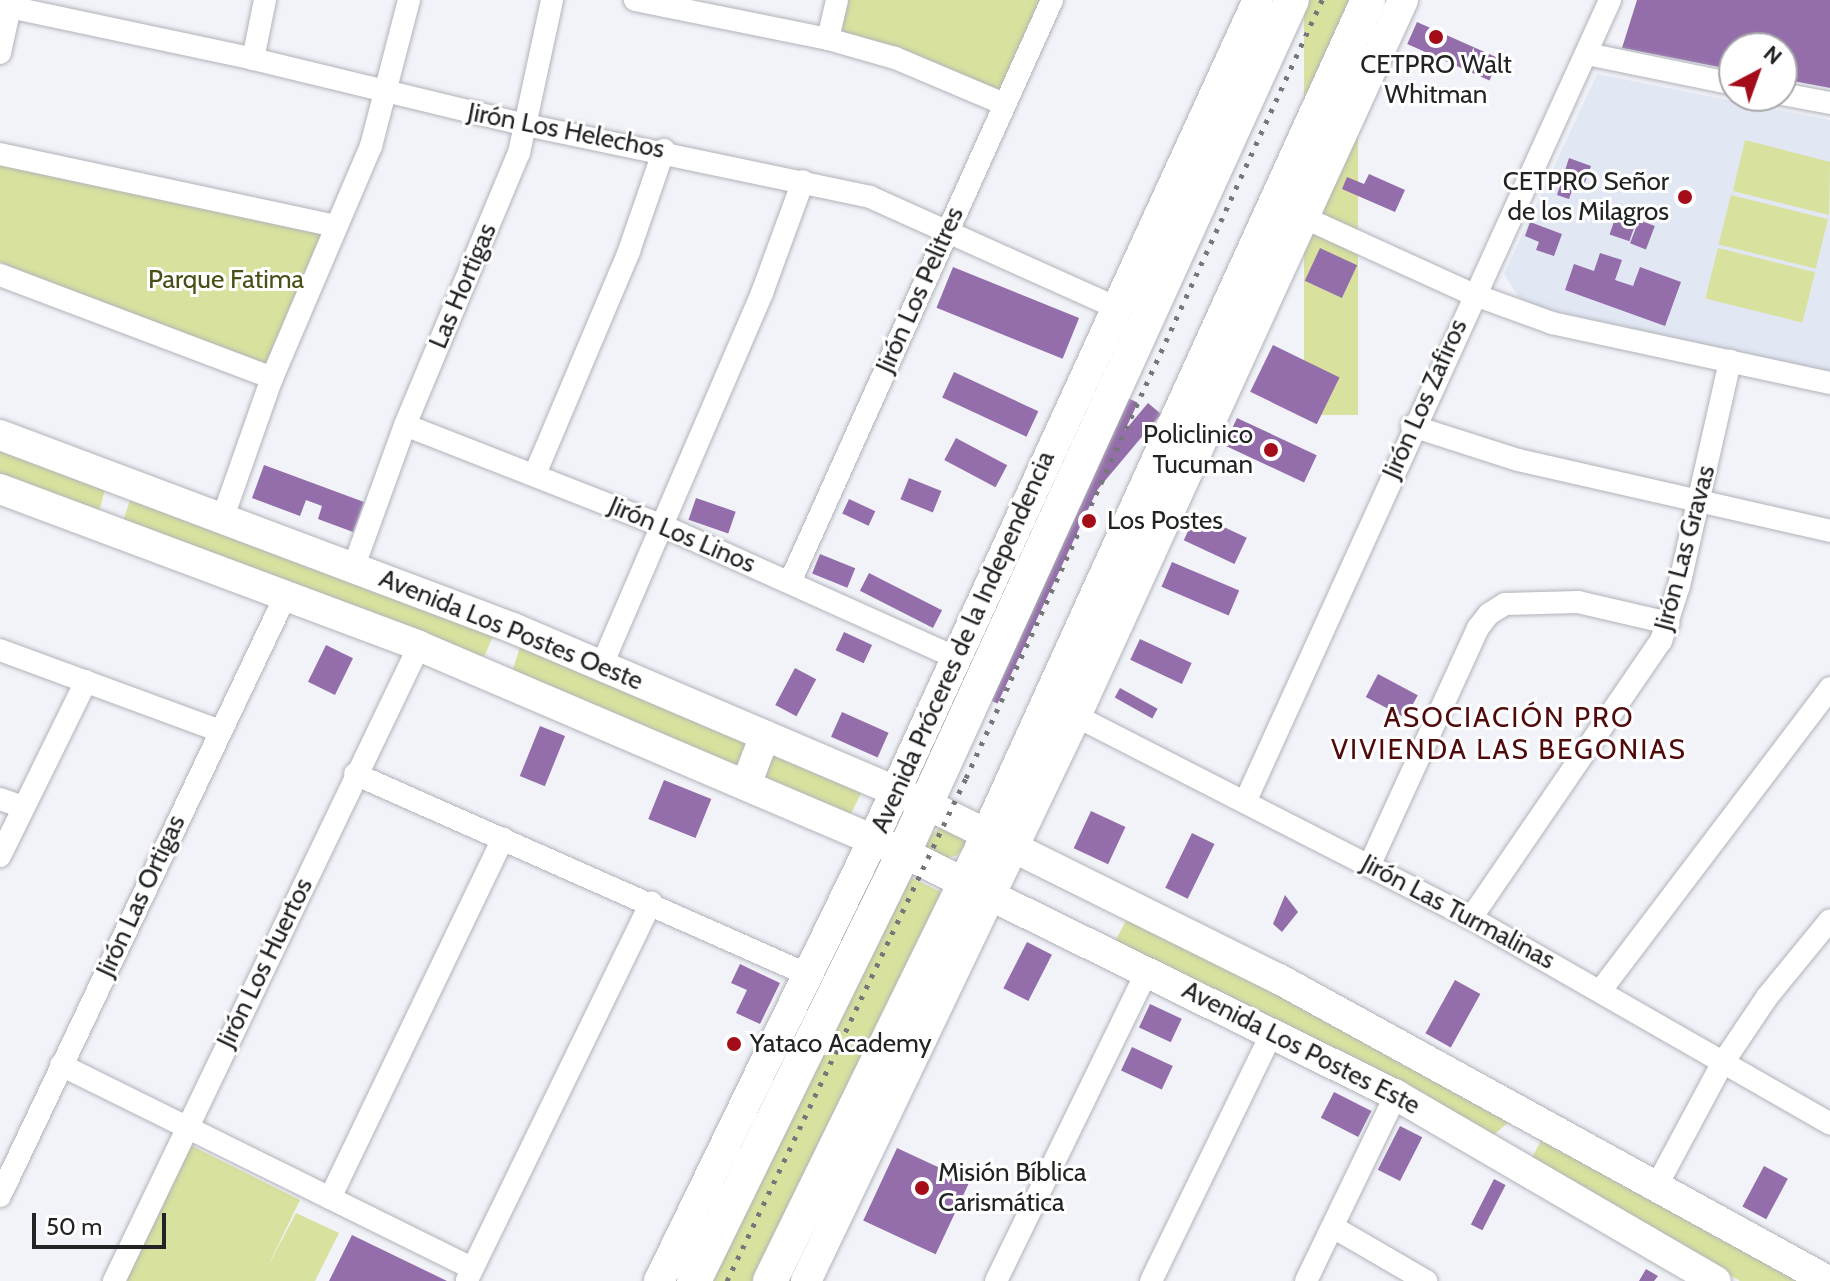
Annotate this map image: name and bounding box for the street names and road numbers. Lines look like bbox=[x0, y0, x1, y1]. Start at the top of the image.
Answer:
street label: Jirón Los Helechos bbox=[465, 97, 667, 165]
street label: Jirón Los Pelitres bbox=[869, 202, 971, 378]
street label: Las Hortigas bbox=[423, 219, 503, 353]
street label: Jirón Los Zafiros bbox=[1376, 314, 1474, 484]
street label: Avenida Próceres de la Independencia bbox=[864, 446, 1062, 838]
street label: Jirón Las Gravas bbox=[1648, 462, 1722, 634]
street label: Jirón Los Linos bbox=[604, 490, 760, 580]
street label: Avenida Los Postes Oeste bbox=[375, 563, 647, 697]
street label: Jirón Las Ortigas bbox=[90, 810, 192, 982]
street label: Jirón Las Turmalinas bbox=[1356, 848, 1560, 976]
street label: Jirón Los Huertos bbox=[210, 873, 320, 1053]
street label: Avenida Los Postes Este bbox=[1177, 974, 1425, 1122]

